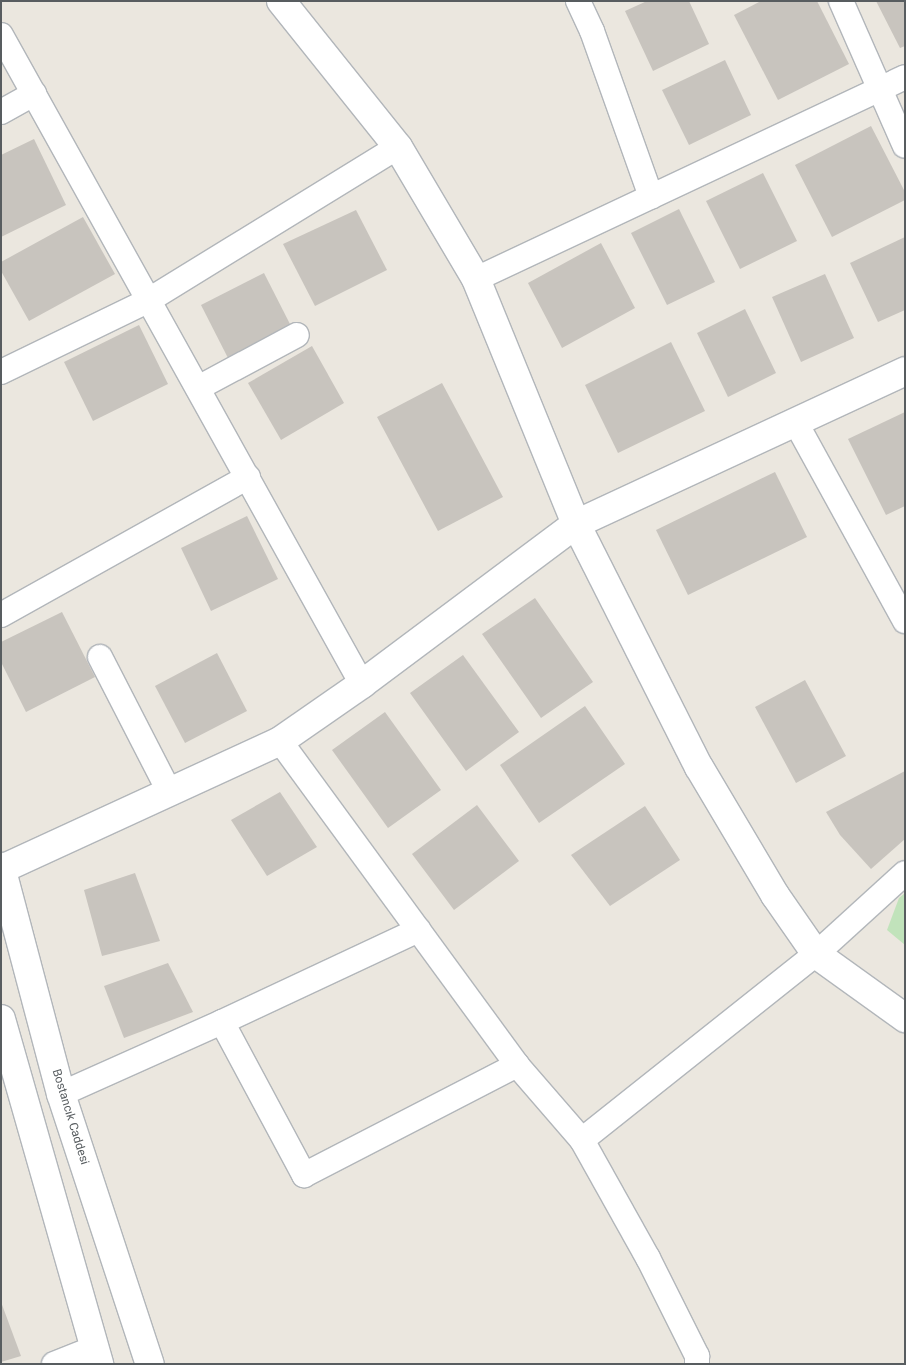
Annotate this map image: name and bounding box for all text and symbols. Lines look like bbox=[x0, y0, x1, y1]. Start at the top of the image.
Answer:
street label: Bostancık Caddesi bbox=[49, 1067, 91, 1167]

